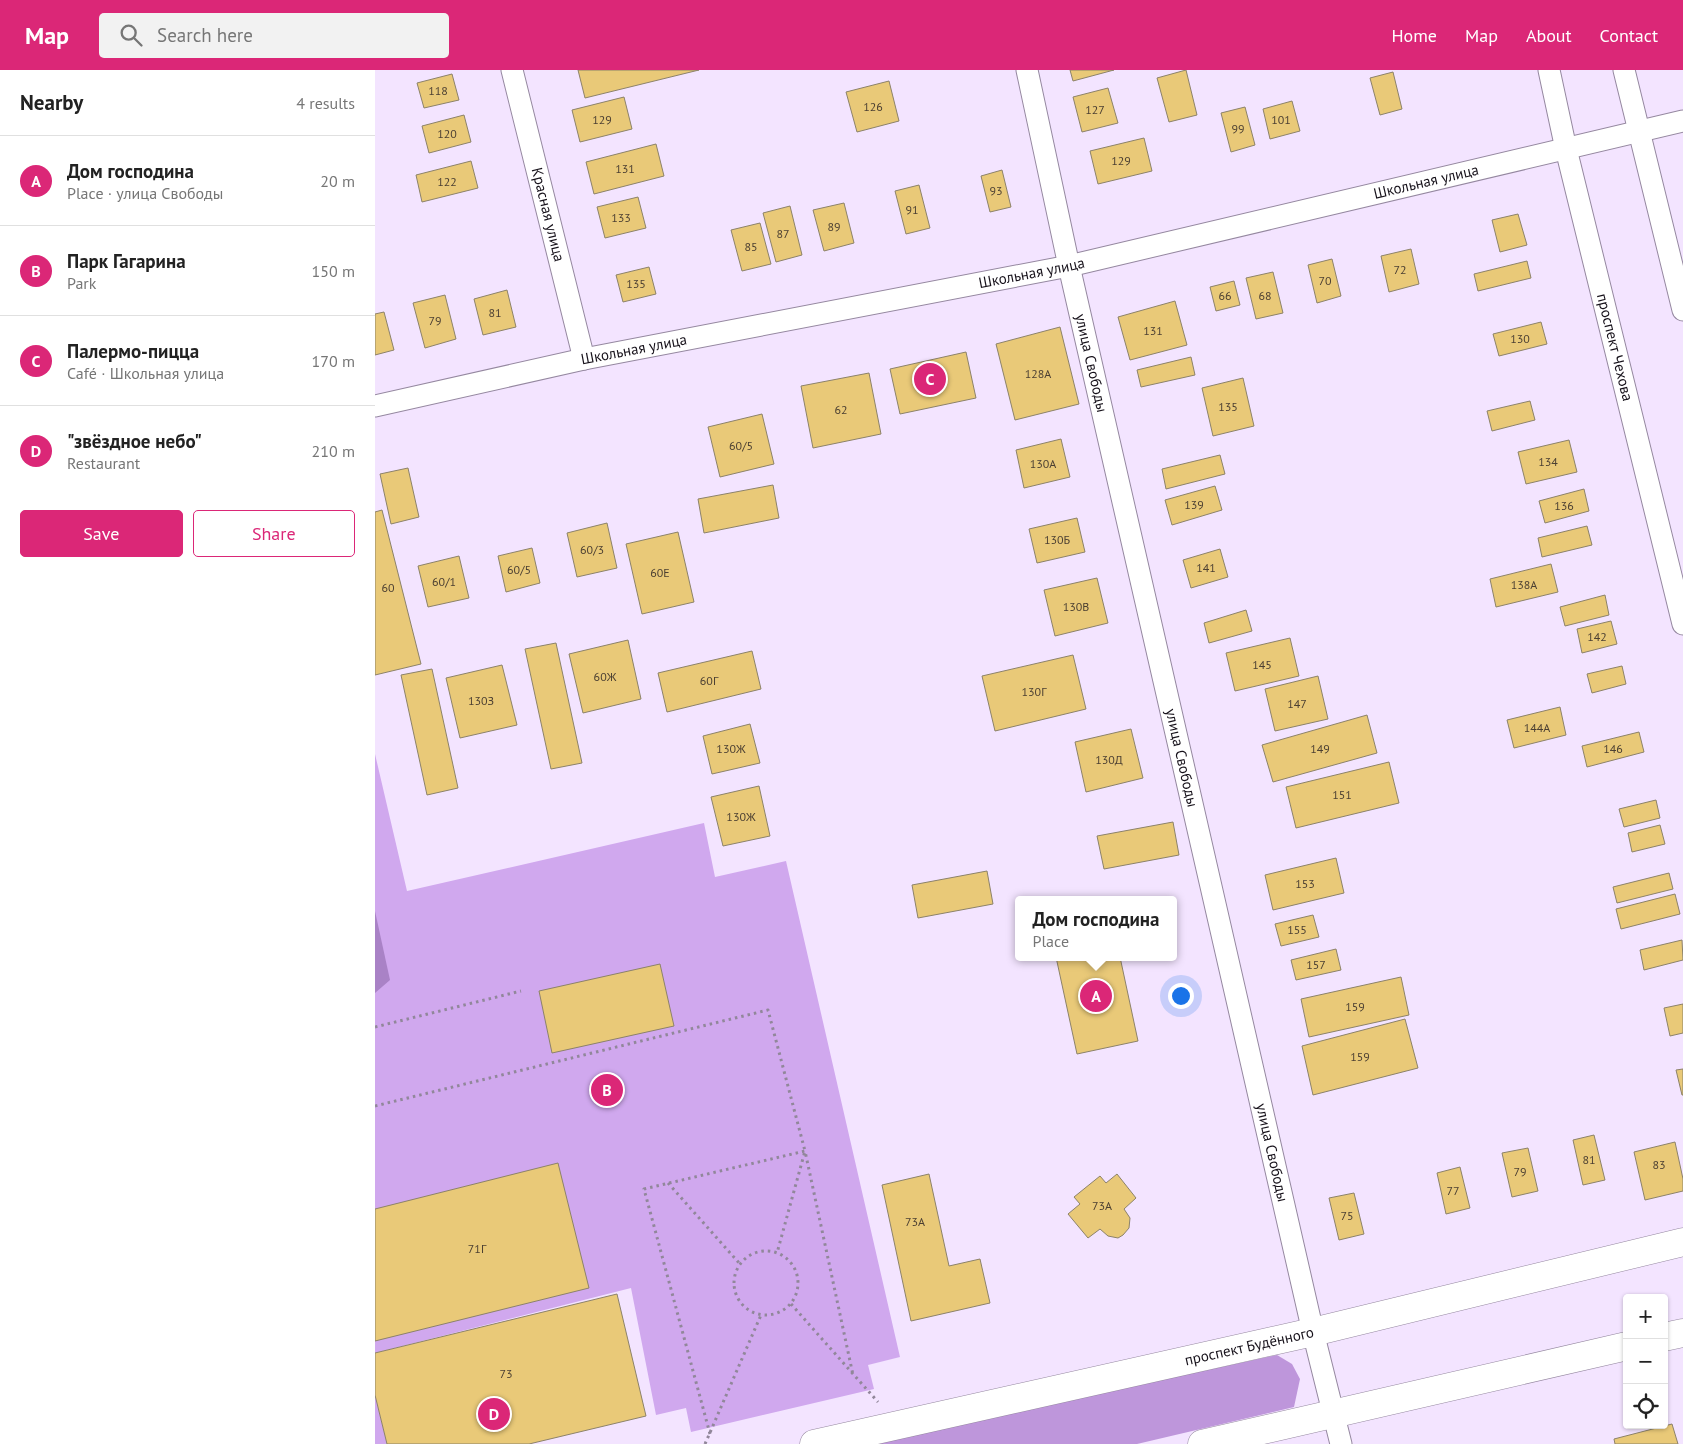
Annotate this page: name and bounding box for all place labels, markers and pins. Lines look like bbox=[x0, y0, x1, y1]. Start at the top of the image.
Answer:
pin: C bbox=[914, 360, 946, 398]
pin: A bbox=[1080, 977, 1112, 1015]
pin: B bbox=[591, 1071, 623, 1109]
pin: D bbox=[478, 1395, 510, 1433]

